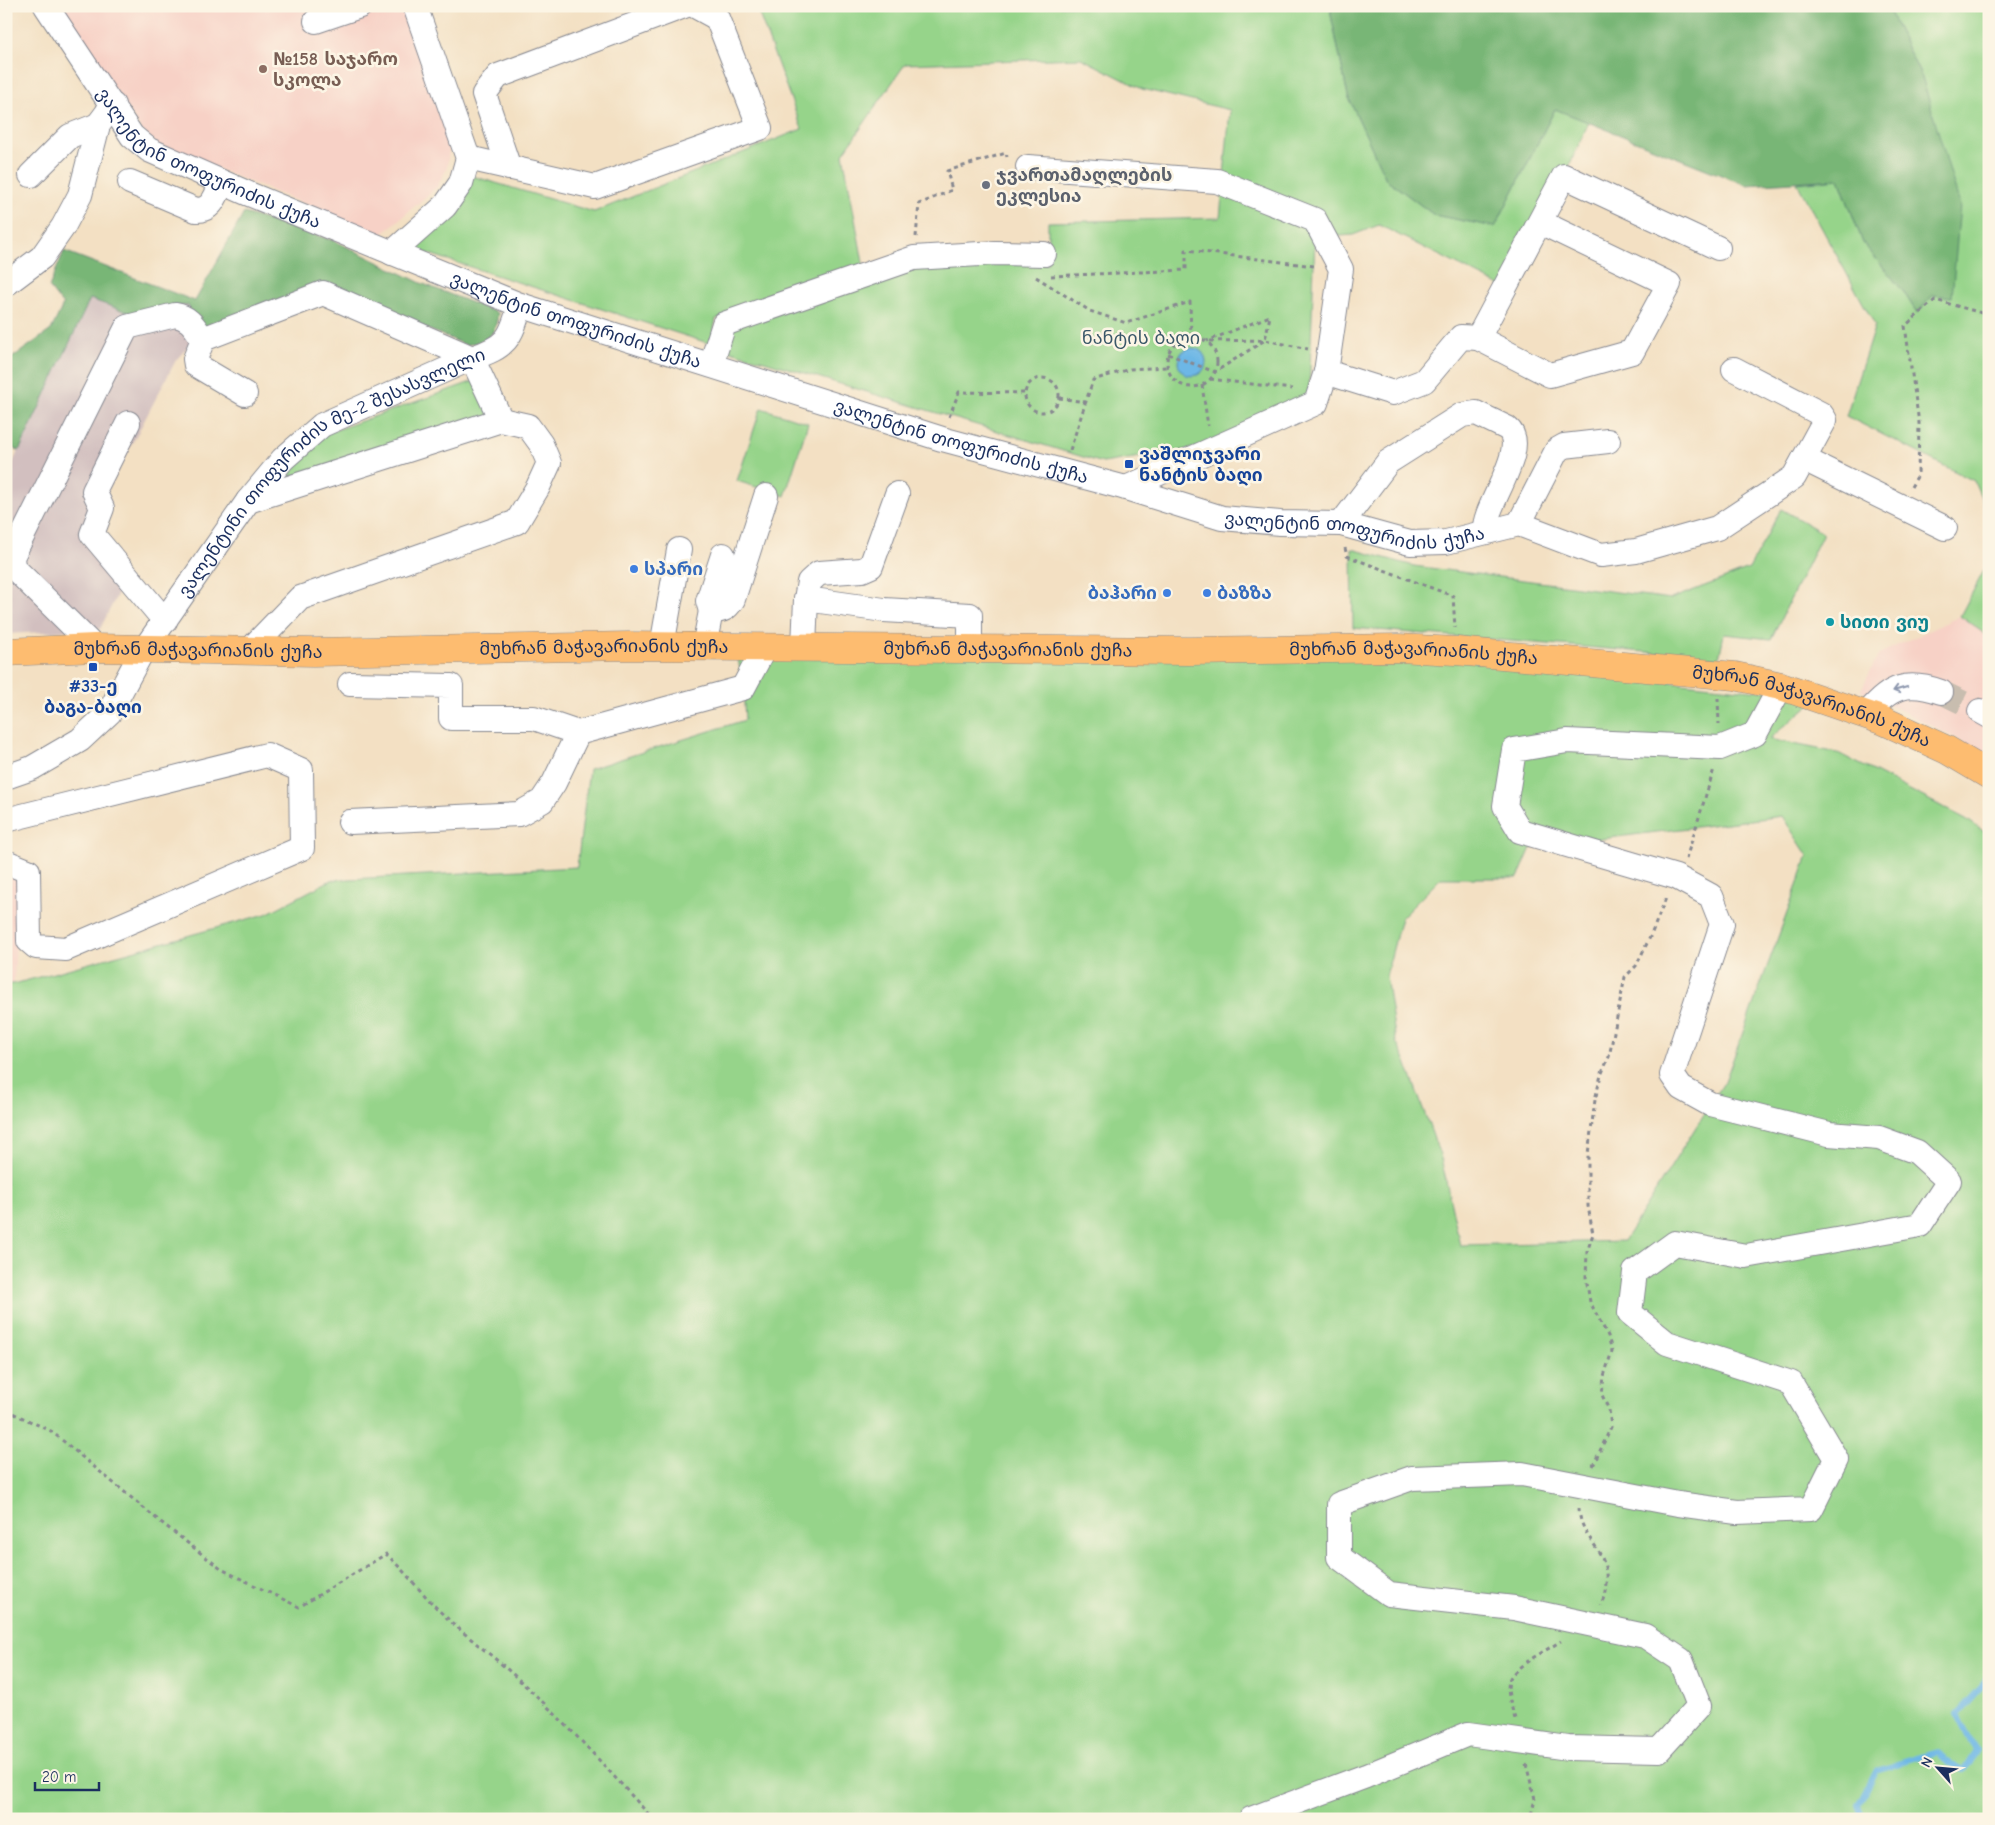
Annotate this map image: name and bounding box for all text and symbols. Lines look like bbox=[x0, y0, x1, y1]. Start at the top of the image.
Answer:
place label: №158 საჯარო სკოლა bbox=[273, 49, 398, 91]
marker: №158 საჯარო სკოლა bbox=[257, 63, 269, 75]
street label: ვალენტინ თოფურიძის ქუჩა bbox=[93, 84, 324, 233]
place label: ჯვართამაღლების ეკლესია bbox=[996, 165, 1172, 207]
marker: ჯვართამაღლების ეკლესია bbox=[980, 179, 992, 191]
street label: ვალენტინ თოფურიძის ქუჩა bbox=[448, 267, 704, 372]
park label: ნანტის ბაღი bbox=[1082, 328, 1200, 349]
street label: ვალენტინი თოფურიძის მე-2 შესასვლელი bbox=[174, 344, 488, 601]
street label: ვალენტინ თოფურიძის ქუჩა bbox=[832, 395, 1091, 488]
place label: ვაშლიჯვარი ნანტის ბაღი bbox=[1139, 444, 1263, 486]
marker: ვაშლიჯვარი ნანტის ბაღი bbox=[1123, 458, 1135, 470]
street label: ვალენტინ თოფურიძის ქუჩა bbox=[1224, 508, 1487, 554]
place label: სპარი bbox=[644, 559, 703, 580]
marker: სპარი bbox=[628, 563, 640, 575]
place label: ბაჰარი bbox=[1088, 583, 1157, 604]
place label: ბაზზა bbox=[1217, 583, 1272, 604]
marker: ბაჰარი bbox=[1161, 587, 1173, 599]
marker: ბაზზა bbox=[1201, 587, 1213, 599]
place label: სითი ვიუ bbox=[1840, 612, 1929, 633]
marker: სითი ვიუ bbox=[1824, 616, 1836, 628]
street label: მუხრან მაჭავარიანის ქუჩა bbox=[479, 635, 728, 659]
street label: მუხრან მაჭავარიანის ქუჩა bbox=[1289, 637, 1539, 669]
street label: მუხრან მაჭავარიანის ქუჩა bbox=[73, 638, 323, 663]
street label: მუხრან მაჭავარიანის ქუჩა bbox=[883, 638, 1132, 661]
marker: #33-ე ბაგა-ბაღი bbox=[87, 661, 99, 673]
street label: მუხრან მაჭავარიანის ქუჩა bbox=[1691, 662, 1934, 752]
place label: #33-ე ბაგა-ბაღი bbox=[44, 676, 142, 718]
one-way arrow bbox=[1892, 684, 1908, 694]
north arrow bbox=[1912, 1742, 1962, 1792]
text: N bbox=[1917, 1754, 1937, 1770]
scale bar bbox=[35, 1760, 99, 1792]
text: 20 m bbox=[42, 1768, 76, 1786]

